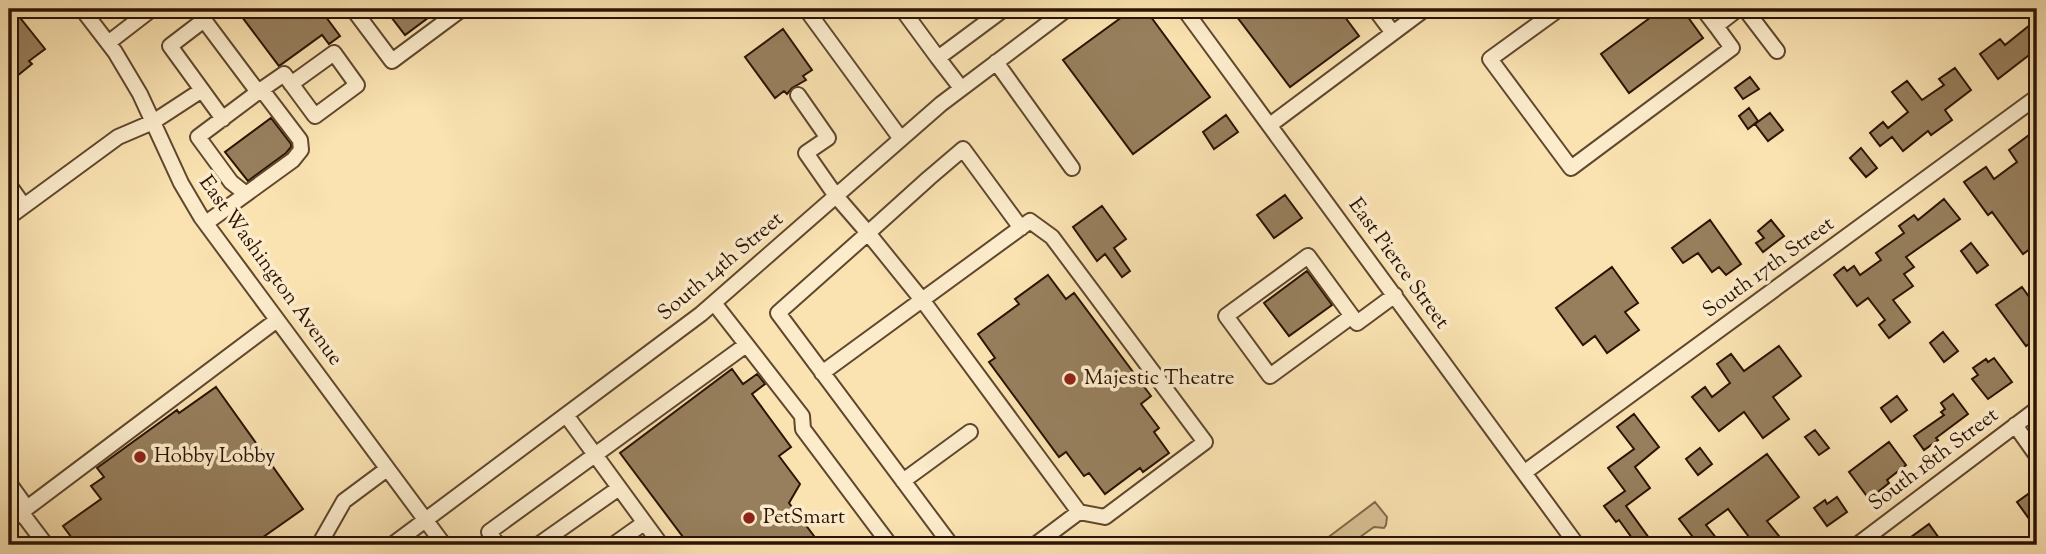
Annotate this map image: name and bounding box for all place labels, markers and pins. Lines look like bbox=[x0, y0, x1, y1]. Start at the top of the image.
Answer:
place label: Majestic Theatre bbox=[1084, 364, 1235, 394]
marker: Majestic Theatre bbox=[1062, 371, 1078, 387]
place label: Hobby Lobby bbox=[154, 442, 276, 472]
marker: Hobby Lobby bbox=[132, 449, 148, 465]
place label: PetSmart bbox=[763, 503, 845, 533]
marker: PetSmart bbox=[741, 510, 757, 526]

